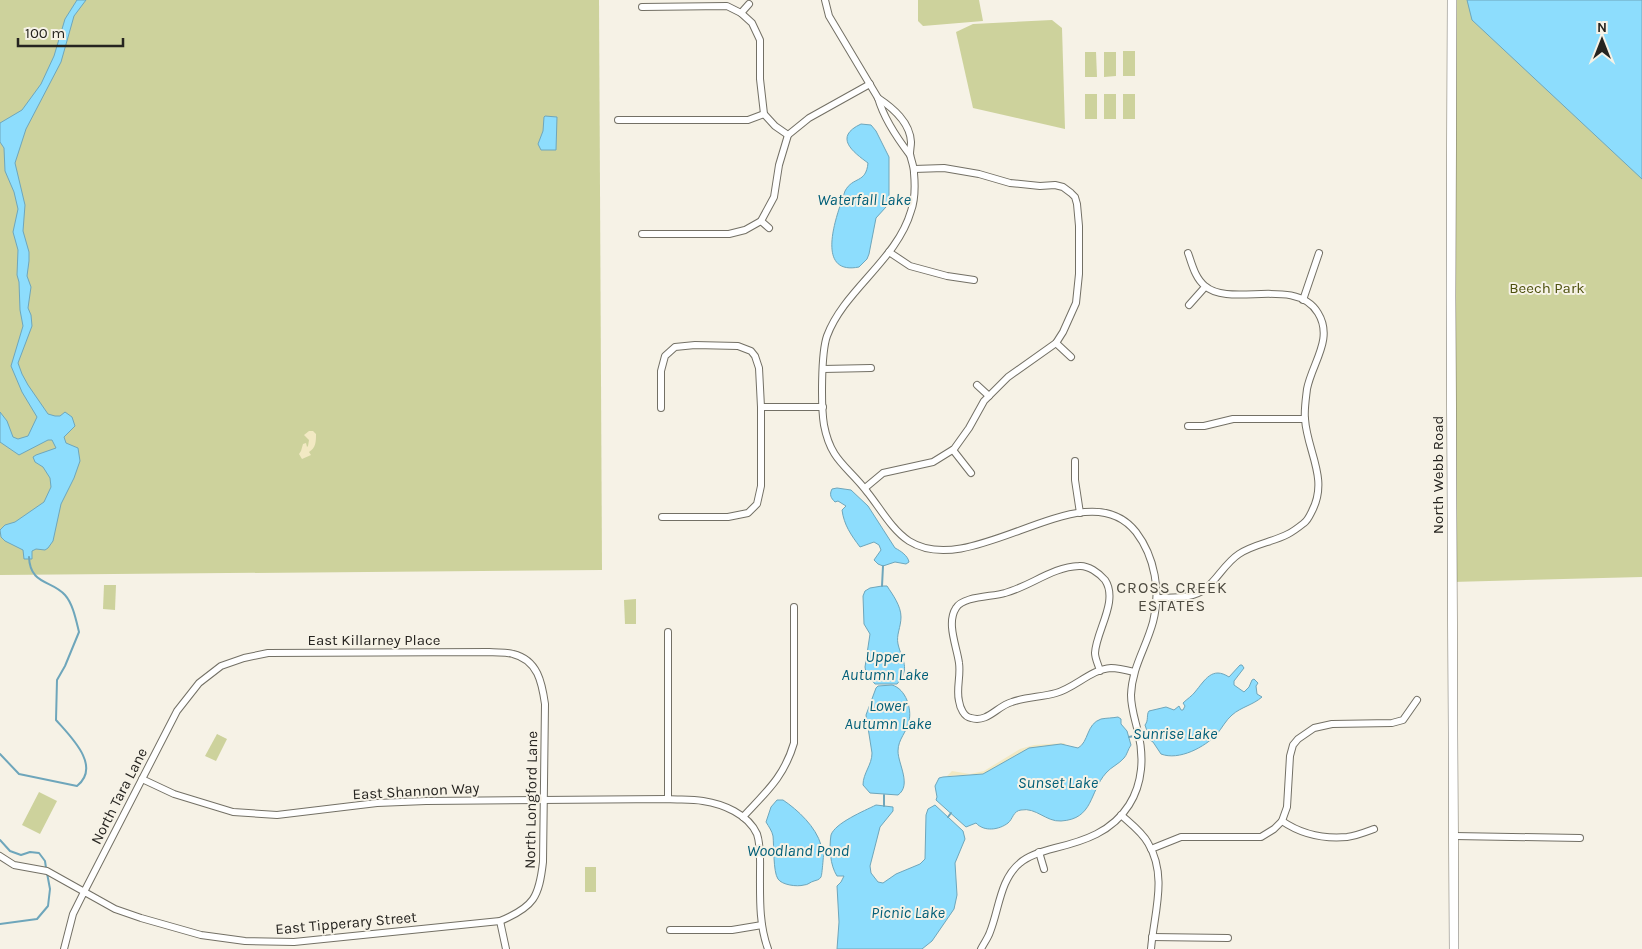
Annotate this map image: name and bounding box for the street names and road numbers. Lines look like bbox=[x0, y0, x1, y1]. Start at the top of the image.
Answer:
street label: North Webb Road bbox=[1429, 416, 1447, 534]
street label: East Killarney Place bbox=[308, 631, 440, 649]
street label: North Longford Lane bbox=[521, 731, 541, 869]
street label: North Tara Lane bbox=[87, 745, 151, 847]
street label: East Shannon Way bbox=[352, 779, 480, 803]
street label: East Tipperary Street bbox=[275, 908, 418, 938]

